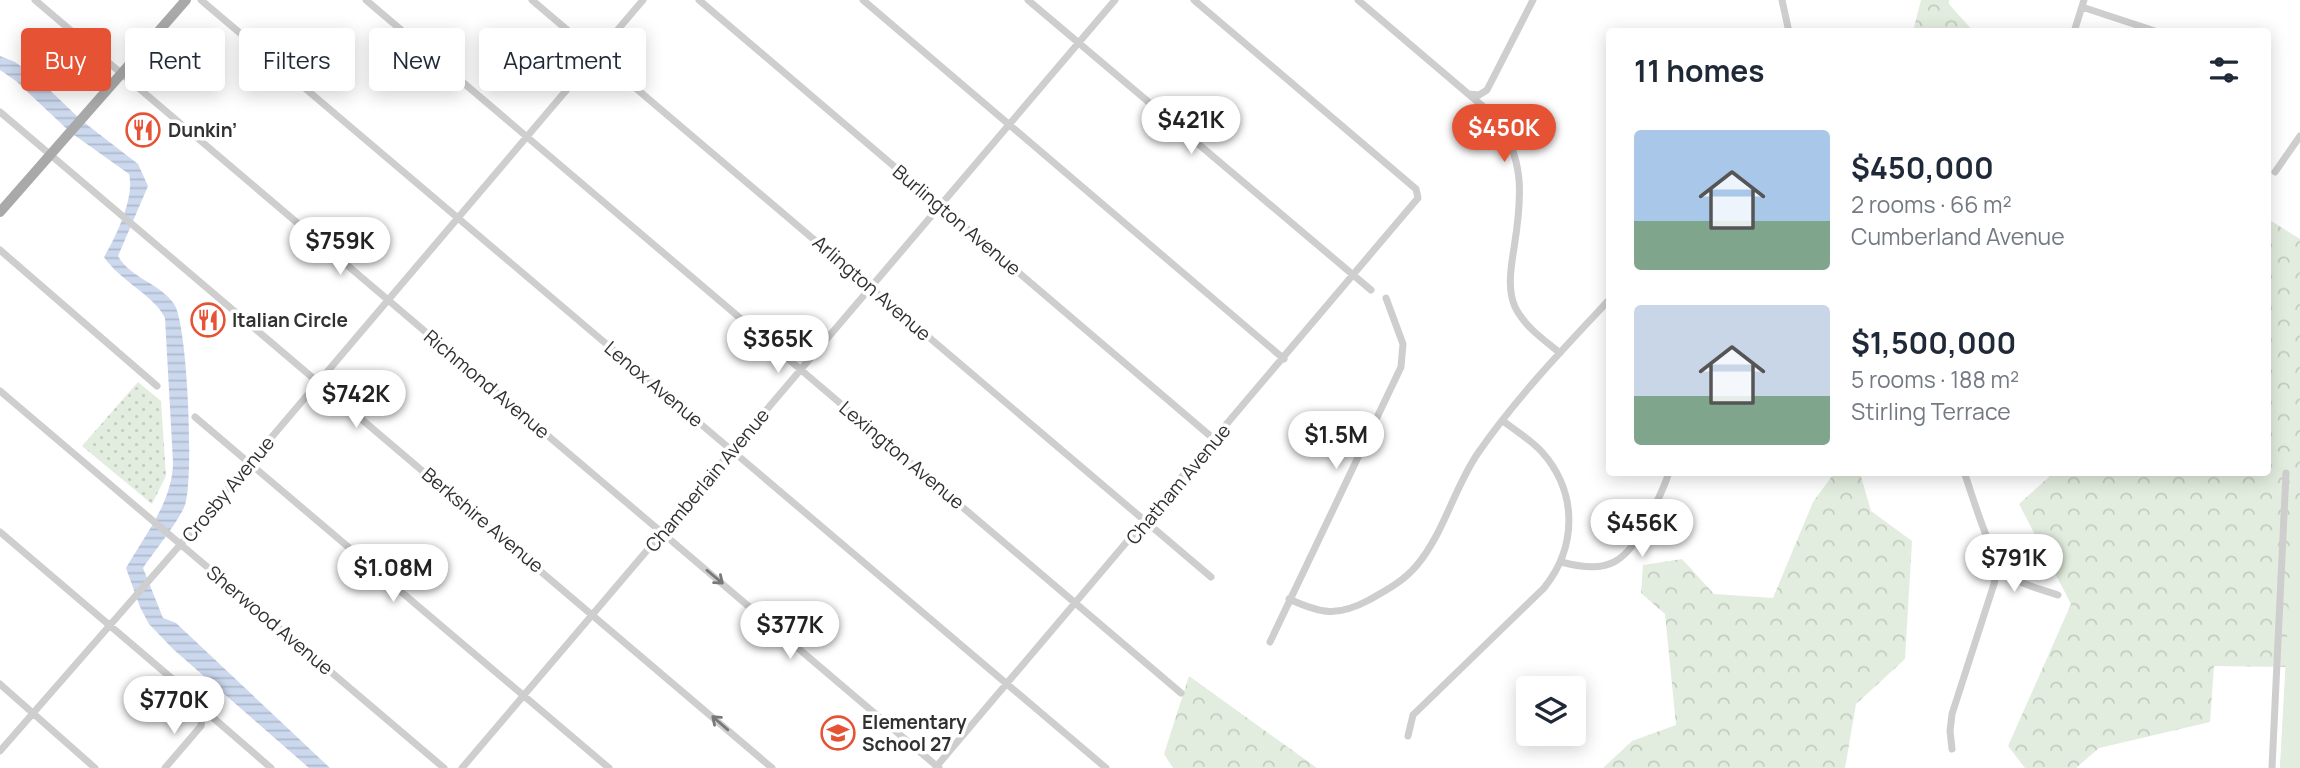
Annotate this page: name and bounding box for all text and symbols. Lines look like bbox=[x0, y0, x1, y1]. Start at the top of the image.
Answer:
chip: Buy bbox=[21, 28, 111, 91]
chip: Rent bbox=[125, 28, 225, 91]
chip: Filters bbox=[239, 28, 355, 91]
chip: New bbox=[369, 28, 465, 91]
chip: Apartment bbox=[479, 28, 646, 91]
text: 11 homes bbox=[1634, 50, 1765, 91]
icon: filters bbox=[2205, 51, 2243, 89]
pin: $421K bbox=[1142, 96, 1240, 156]
text: $421K bbox=[1157, 103, 1225, 135]
pin: $450K bbox=[1455, 104, 1553, 164]
restaurant icon: Dunkin’ bbox=[124, 111, 162, 149]
text: $450K bbox=[1468, 111, 1540, 143]
place label: Dunkin’ bbox=[168, 117, 237, 143]
text: $450,000 bbox=[1851, 147, 1994, 188]
icon: home bbox=[1690, 158, 1774, 242]
street label: Burlington Avenue bbox=[887, 159, 1027, 281]
text: 2 rooms · 66 m² bbox=[1851, 188, 2012, 220]
pin: $759K bbox=[291, 218, 389, 277]
text: Cumberland Avenue bbox=[1851, 220, 2065, 252]
text: $759K bbox=[305, 224, 375, 256]
street label: Arlington Avenue bbox=[807, 229, 937, 347]
restaurant icon: Italian Circle bbox=[189, 301, 227, 339]
place label: Italian Circle bbox=[232, 307, 348, 333]
pin: $365K bbox=[729, 316, 827, 375]
text: $365K bbox=[743, 322, 813, 354]
text: $1,500,000 bbox=[1851, 322, 2016, 363]
street label: Richmond Avenue bbox=[419, 324, 555, 444]
icon: home bbox=[1690, 333, 1774, 417]
street label: Lenox Avenue bbox=[599, 335, 709, 433]
text: 5 rooms · 188 m² bbox=[1851, 363, 2019, 395]
pin: $742K bbox=[307, 370, 405, 430]
text: $742K bbox=[322, 377, 390, 409]
street label: Lexington Avenue bbox=[834, 395, 970, 515]
text: Stirling Terrace bbox=[1851, 395, 2011, 427]
street label: Chamberlain Avenue bbox=[639, 403, 775, 557]
pin: $1.5M bbox=[1287, 412, 1385, 471]
street label: Chatham Avenue bbox=[1120, 418, 1236, 550]
text: $1.5M bbox=[1304, 418, 1368, 450]
street label: Crosby Avenue bbox=[176, 430, 280, 548]
street label: Berkshire Avenue bbox=[417, 461, 549, 579]
pin: $456K bbox=[1593, 500, 1691, 559]
text: $456K bbox=[1606, 506, 1678, 538]
pin: $791K bbox=[1965, 534, 2063, 594]
text: $791K bbox=[1981, 541, 2047, 573]
pin: $1.08M bbox=[336, 544, 450, 604]
text: $1.08M bbox=[353, 551, 433, 583]
street label: Sherwood Avenue bbox=[201, 559, 339, 681]
one-way arrow bbox=[705, 570, 723, 585]
pin: $377K bbox=[741, 602, 839, 661]
text: $377K bbox=[756, 608, 824, 640]
pin: $770K bbox=[125, 676, 223, 736]
map controls bbox=[1516, 676, 1586, 746]
button: layers bbox=[1516, 676, 1586, 746]
text: $770K bbox=[139, 683, 209, 715]
place label: Elementary School 27 bbox=[862, 709, 967, 757]
school or university icon: Elementary School 27 bbox=[819, 714, 857, 752]
one-way arrow bbox=[711, 715, 729, 731]

